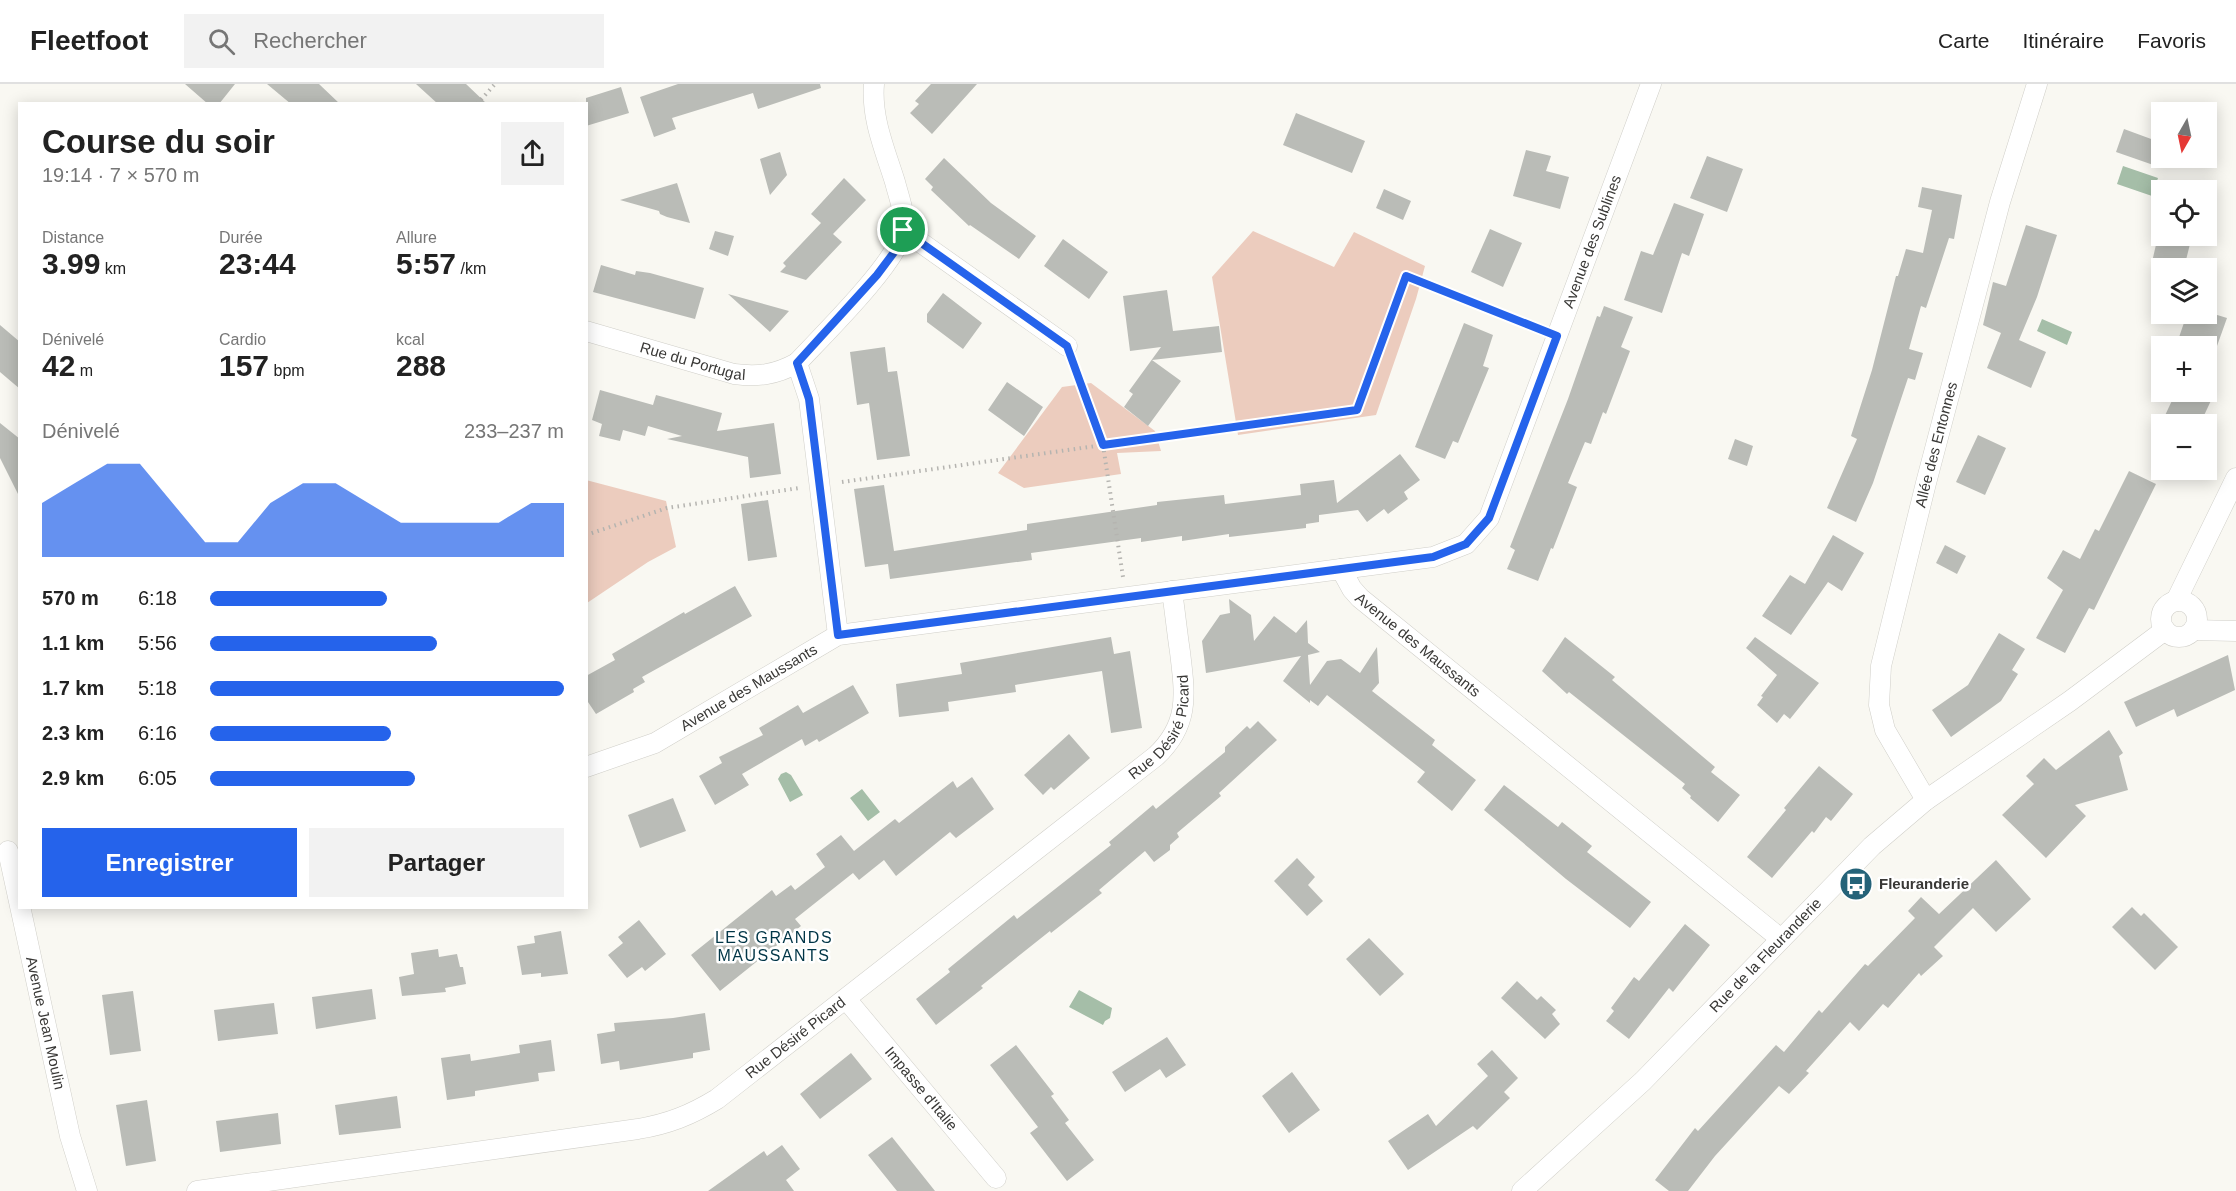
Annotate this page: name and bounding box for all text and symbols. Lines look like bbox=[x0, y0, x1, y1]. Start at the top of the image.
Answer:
search box bbox=[184, 14, 604, 68]
text: Fleetfoot bbox=[30, 25, 148, 56]
icon: search bbox=[205, 25, 238, 58]
text: Rechercher bbox=[253, 28, 367, 53]
text: Carte bbox=[1938, 29, 1989, 52]
text: Itinéraire bbox=[2022, 29, 2104, 52]
text: Favoris bbox=[2137, 29, 2206, 52]
north arrow bbox=[2151, 102, 2217, 168]
map controls bbox=[2151, 102, 2217, 480]
button: share bbox=[501, 122, 564, 185]
text: Course du soir bbox=[42, 123, 275, 160]
text: 19:14 · 7 × 570 m bbox=[42, 164, 199, 186]
street label: Avenue des Sublines bbox=[1559, 173, 1624, 310]
button: locate bbox=[2151, 180, 2217, 246]
pin bbox=[877, 204, 928, 255]
icon: arrive bbox=[886, 213, 919, 246]
text: Distance bbox=[42, 229, 104, 246]
text: Durée bbox=[219, 229, 263, 246]
text: Allure bbox=[396, 229, 437, 246]
text: 3.99 bbox=[42, 247, 100, 280]
text: 23:44 bbox=[219, 247, 296, 280]
text: 5:57 bbox=[396, 247, 456, 280]
button: layers bbox=[2151, 258, 2217, 324]
text: km bbox=[100, 260, 126, 277]
text: /km bbox=[456, 260, 486, 277]
text: Dénivelé bbox=[42, 331, 104, 348]
text: Cardio bbox=[219, 331, 266, 348]
text: kcal bbox=[396, 331, 424, 348]
button: + bbox=[2151, 336, 2217, 402]
street label: Rue du Portugal bbox=[638, 338, 746, 383]
text: 42 bbox=[42, 349, 75, 382]
text: 157 bbox=[219, 349, 269, 382]
text: 288 bbox=[396, 349, 446, 382]
text: m bbox=[75, 362, 93, 379]
text: bpm bbox=[269, 362, 305, 379]
street label: Allée des Entonnes bbox=[1911, 380, 1960, 509]
button: − bbox=[2151, 414, 2217, 480]
text: Dénivelé bbox=[42, 420, 120, 442]
text: 233–237 m bbox=[464, 420, 564, 442]
text: 570 m bbox=[42, 587, 99, 609]
text: 6:18 bbox=[138, 587, 177, 609]
street label: Avenue des Maussants bbox=[1352, 589, 1484, 700]
text: 1.1 km bbox=[42, 632, 104, 654]
text: 5:56 bbox=[138, 632, 177, 654]
street label: Avenue des Maussants bbox=[677, 640, 820, 734]
street label: Rue Désiré Picard bbox=[1125, 674, 1192, 782]
text: 1.7 km bbox=[42, 677, 104, 699]
text: 5:18 bbox=[138, 677, 177, 699]
text: 2.3 km bbox=[42, 722, 104, 744]
text: 6:16 bbox=[138, 722, 177, 744]
text: 2.9 km bbox=[42, 767, 104, 789]
text: 6:05 bbox=[138, 767, 177, 789]
button: Enregistrer bbox=[42, 828, 297, 897]
button: Partager bbox=[309, 828, 564, 897]
bus stop icon: Fleuranderie bbox=[1838, 866, 1874, 902]
place label: Fleuranderie bbox=[1879, 875, 1969, 892]
street label: Rue de la Fleuranderie bbox=[1706, 894, 1824, 1016]
district label: LES GRANDS MAUSSANTS bbox=[715, 929, 833, 964]
street label: Avenue Jean Moulin bbox=[23, 955, 69, 1091]
street label: Rue Désiré Picard bbox=[742, 993, 848, 1081]
street label: Impasse d'Italie bbox=[882, 1043, 961, 1134]

